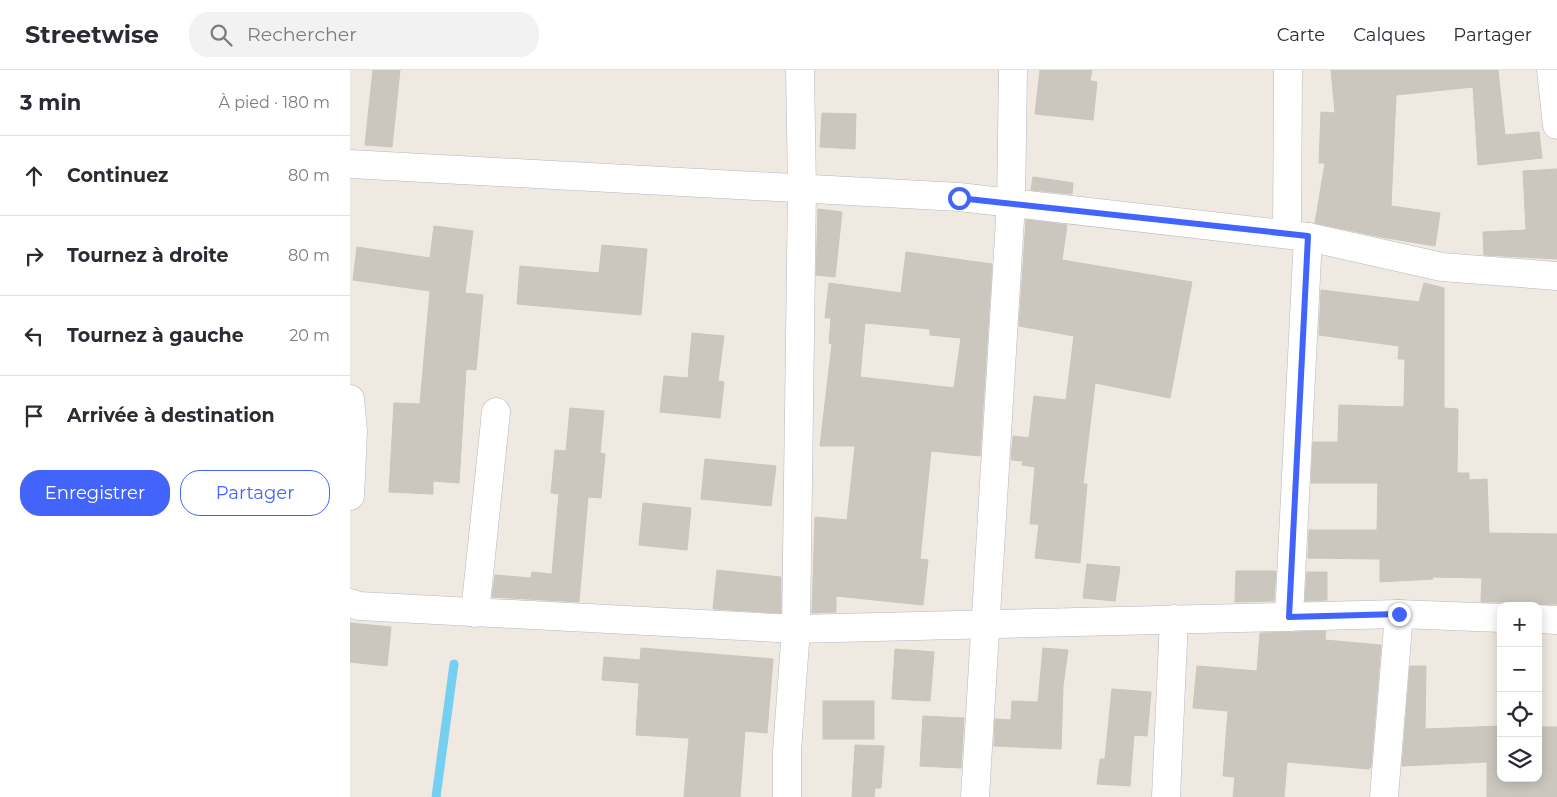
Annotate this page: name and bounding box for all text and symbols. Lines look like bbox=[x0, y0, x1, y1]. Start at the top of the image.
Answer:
search box bbox=[189, 12, 539, 57]
text: Streetwise bbox=[25, 20, 159, 49]
icon: search bbox=[207, 21, 235, 49]
text: Rechercher bbox=[247, 23, 357, 46]
text: Carte bbox=[1277, 24, 1325, 46]
text: Calques bbox=[1353, 24, 1425, 46]
text: Partager bbox=[1453, 24, 1532, 46]
text: 3 min bbox=[20, 90, 81, 115]
text: À pied · 180 m bbox=[219, 93, 330, 112]
icon: ahead bbox=[20, 162, 48, 190]
text: Continuez bbox=[67, 164, 168, 187]
text: 80 m bbox=[288, 166, 330, 185]
route start bbox=[948, 187, 971, 210]
icon: right bbox=[20, 242, 48, 270]
text: Tournez à droite bbox=[67, 244, 228, 267]
text: 80 m bbox=[288, 246, 330, 265]
icon: left bbox=[20, 322, 48, 350]
text: Tournez à gauche bbox=[67, 324, 244, 347]
text: 20 m bbox=[289, 326, 330, 345]
icon: arrive bbox=[20, 402, 48, 430]
text: Arrivée à destination bbox=[67, 404, 275, 427]
button: Enregistrer bbox=[20, 470, 170, 516]
button: Partager bbox=[180, 470, 330, 516]
map controls bbox=[1497, 602, 1542, 782]
button: + bbox=[1497, 602, 1542, 647]
route end bbox=[1388, 603, 1411, 626]
button: − bbox=[1497, 647, 1542, 692]
button: locate bbox=[1497, 692, 1542, 737]
button: layers bbox=[1497, 737, 1542, 782]

